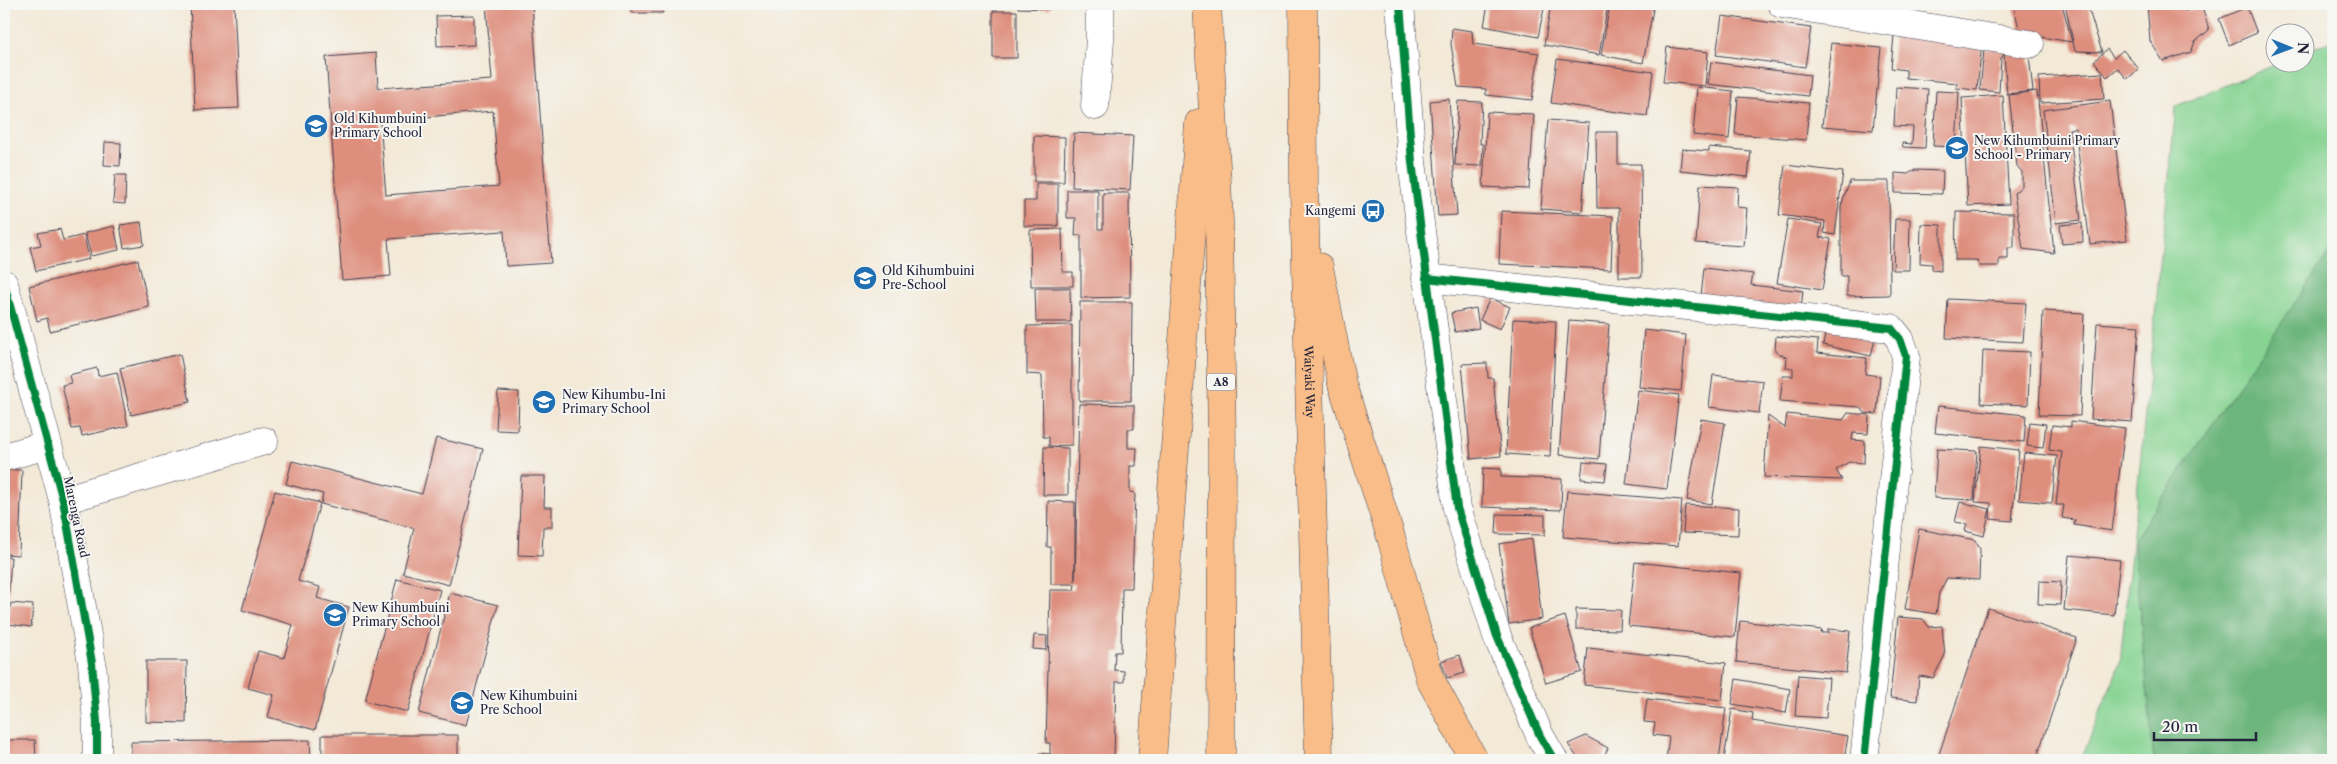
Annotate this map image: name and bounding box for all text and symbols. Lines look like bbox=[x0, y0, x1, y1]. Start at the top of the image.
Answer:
north arrow bbox=[2264, 22, 2314, 72]
text: N bbox=[2294, 42, 2312, 54]
place label: Old Kihumbuini Primary School bbox=[334, 111, 427, 140]
school or university icon: Old Kihumbuini Primary School bbox=[303, 113, 329, 139]
place label: New Kihumbuini Primary School - Primary bbox=[1974, 133, 2121, 162]
school or university icon: New Kihumbuini Primary School - Primary bbox=[1944, 135, 1970, 161]
bus stop icon: Kangemi bbox=[1360, 198, 1386, 224]
place label: Kangemi bbox=[1305, 203, 1356, 218]
place label: Old Kihumbuini Pre-School bbox=[882, 263, 975, 292]
school or university icon: Old Kihumbuini Pre-School bbox=[852, 265, 878, 291]
street label: Waiyaki Way bbox=[1301, 344, 1318, 419]
road number: A8 bbox=[1207, 374, 1235, 391]
place label: New Kihumbu-Ini Primary School bbox=[562, 387, 666, 416]
school or university icon: New Kihumbu-Ini Primary School bbox=[531, 389, 557, 415]
street label: Marenga Road bbox=[61, 475, 93, 560]
place label: New Kihumbuini Primary School bbox=[352, 600, 450, 629]
school or university icon: New Kihumbuini Primary School bbox=[322, 602, 348, 628]
place label: New Kihumbuini Pre School bbox=[480, 688, 578, 717]
school or university icon: New Kihumbuini Pre School bbox=[449, 690, 475, 716]
scale bar bbox=[2154, 709, 2257, 741]
text: 20 m bbox=[2162, 717, 2198, 736]

